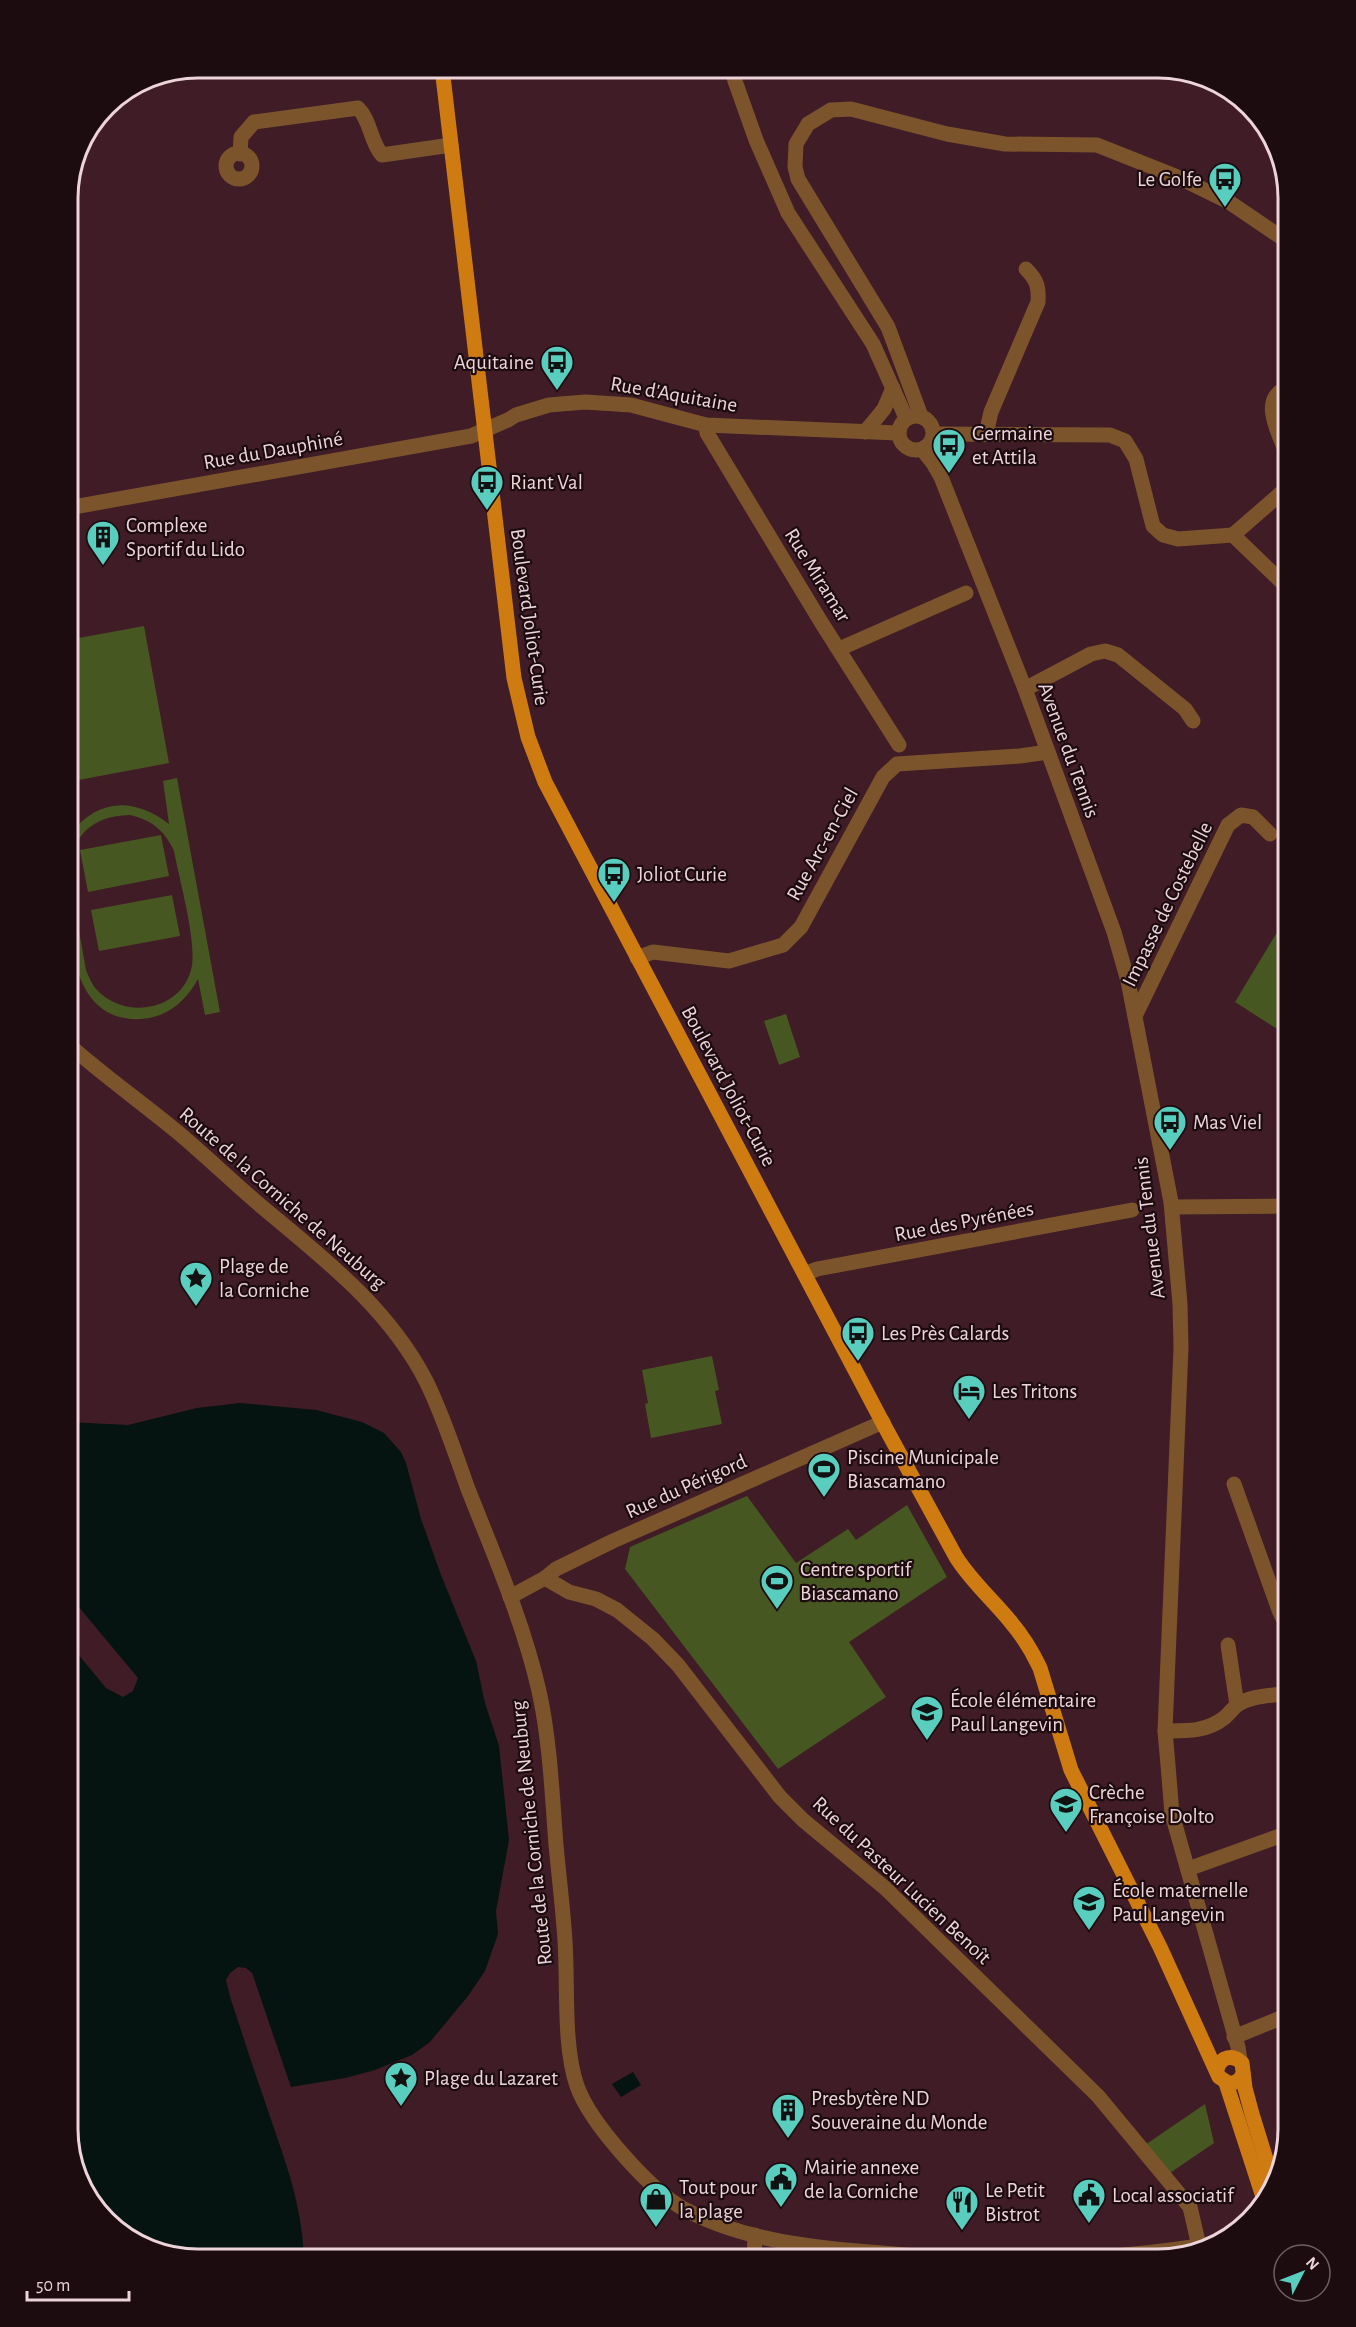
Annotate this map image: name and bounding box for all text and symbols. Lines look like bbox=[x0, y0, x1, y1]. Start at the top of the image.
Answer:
bus stop icon: Le Golfe bbox=[1207, 161, 1243, 208]
place label: Le Golfe bbox=[1137, 169, 1202, 190]
bus stop icon: Aquitaine bbox=[539, 344, 575, 391]
place label: Aquitaine bbox=[454, 352, 534, 373]
street label: Rue d'Aquitaine bbox=[609, 373, 739, 416]
place label: Germaine et Attila bbox=[972, 423, 1053, 468]
bus stop icon: Germaine et Attila bbox=[931, 427, 967, 474]
street label: Rue du Dauphiné bbox=[202, 428, 344, 473]
bus stop icon: Riant Val bbox=[469, 464, 505, 511]
place label: Riant Val bbox=[510, 472, 583, 493]
place label: Complexe Sportif du Lido bbox=[126, 515, 245, 560]
building icon: Complexe Sportif du Lido bbox=[85, 519, 121, 566]
street label: Rue Miramar bbox=[781, 525, 855, 626]
street label: Boulevard Joliot-Curie bbox=[507, 527, 552, 707]
street label: Avenue du Tennis bbox=[1034, 680, 1103, 821]
street label: Rue Arc-en-Ciel bbox=[783, 784, 862, 904]
street label: Impasse de Costebelle bbox=[1118, 818, 1216, 990]
bus stop icon: Joliot Curie bbox=[596, 856, 632, 903]
place label: Joliot Curie bbox=[637, 864, 727, 885]
street label: Boulevard Joliot-Curie bbox=[677, 1002, 780, 1170]
street label: Route de la Corniche de Neuburg bbox=[175, 1103, 390, 1294]
bus stop icon: Mas Viel bbox=[1152, 1104, 1188, 1151]
place label: Mas Viel bbox=[1193, 1112, 1262, 1133]
street label: Avenue du Tennis bbox=[1130, 1156, 1169, 1300]
street label: Rue des Pyrénées bbox=[893, 1198, 1035, 1245]
place label: Plage de la Corniche bbox=[219, 1256, 309, 1301]
place icon: Plage de la Corniche bbox=[178, 1260, 214, 1307]
bus stop icon: Les Près Calards bbox=[840, 1315, 876, 1362]
place label: Les Près Calards bbox=[881, 1323, 1009, 1344]
hotel icon: Les Tritons bbox=[951, 1373, 987, 1420]
place label: Les Tritons bbox=[992, 1381, 1077, 1402]
place label: Piscine Municipale Biascamano bbox=[847, 1447, 999, 1492]
street label: Rue du Périgord bbox=[623, 1450, 750, 1522]
sports icon: Piscine Municipale Biascamano bbox=[806, 1451, 842, 1498]
place label: Centre sportif Biascamano bbox=[800, 1559, 913, 1604]
sports icon: Centre sportif Biascamano bbox=[759, 1563, 795, 1610]
place label: École élémentaire Paul Langevin bbox=[950, 1688, 1096, 1735]
school or university icon: École élémentaire Paul Langevin bbox=[909, 1694, 945, 1741]
street label: Route de la Corniche de Neuburg bbox=[507, 1699, 556, 1966]
place label: Crèche Françoise Dolto bbox=[1089, 1782, 1214, 1827]
school or university icon: Crèche Françoise Dolto bbox=[1048, 1786, 1084, 1833]
street label: Rue du Pasteur Lucien Benoît bbox=[809, 1793, 995, 1968]
place label: École maternelle Paul Langevin bbox=[1112, 1878, 1248, 1925]
school or university icon: École maternelle Paul Langevin bbox=[1071, 1884, 1107, 1931]
place icon: Plage du Lazaret bbox=[383, 2060, 419, 2107]
place label: Plage du Lazaret bbox=[424, 2068, 558, 2089]
place label: Presbytère ND Souveraine du Monde bbox=[811, 2088, 988, 2133]
building icon: Presbytère ND Souveraine du Monde bbox=[770, 2092, 806, 2139]
place label: Mairie annexe de la Corniche bbox=[804, 2157, 919, 2202]
public building icon: Mairie annexe de la Corniche bbox=[763, 2161, 799, 2208]
place label: Tout pour la plage bbox=[679, 2177, 758, 2222]
public building icon: Local associatif bbox=[1071, 2177, 1107, 2224]
place label: Le Petit Bistrot bbox=[985, 2180, 1045, 2225]
shop icon: Tout pour la plage bbox=[638, 2181, 674, 2228]
restaurant icon: Le Petit Bistrot bbox=[944, 2184, 980, 2231]
place label: Local associatif bbox=[1112, 2185, 1235, 2206]
north arrow bbox=[1272, 2243, 1332, 2303]
text: N bbox=[1303, 2254, 1322, 2273]
scale bar bbox=[27, 2264, 129, 2302]
text: 50 m bbox=[36, 2277, 70, 2295]

